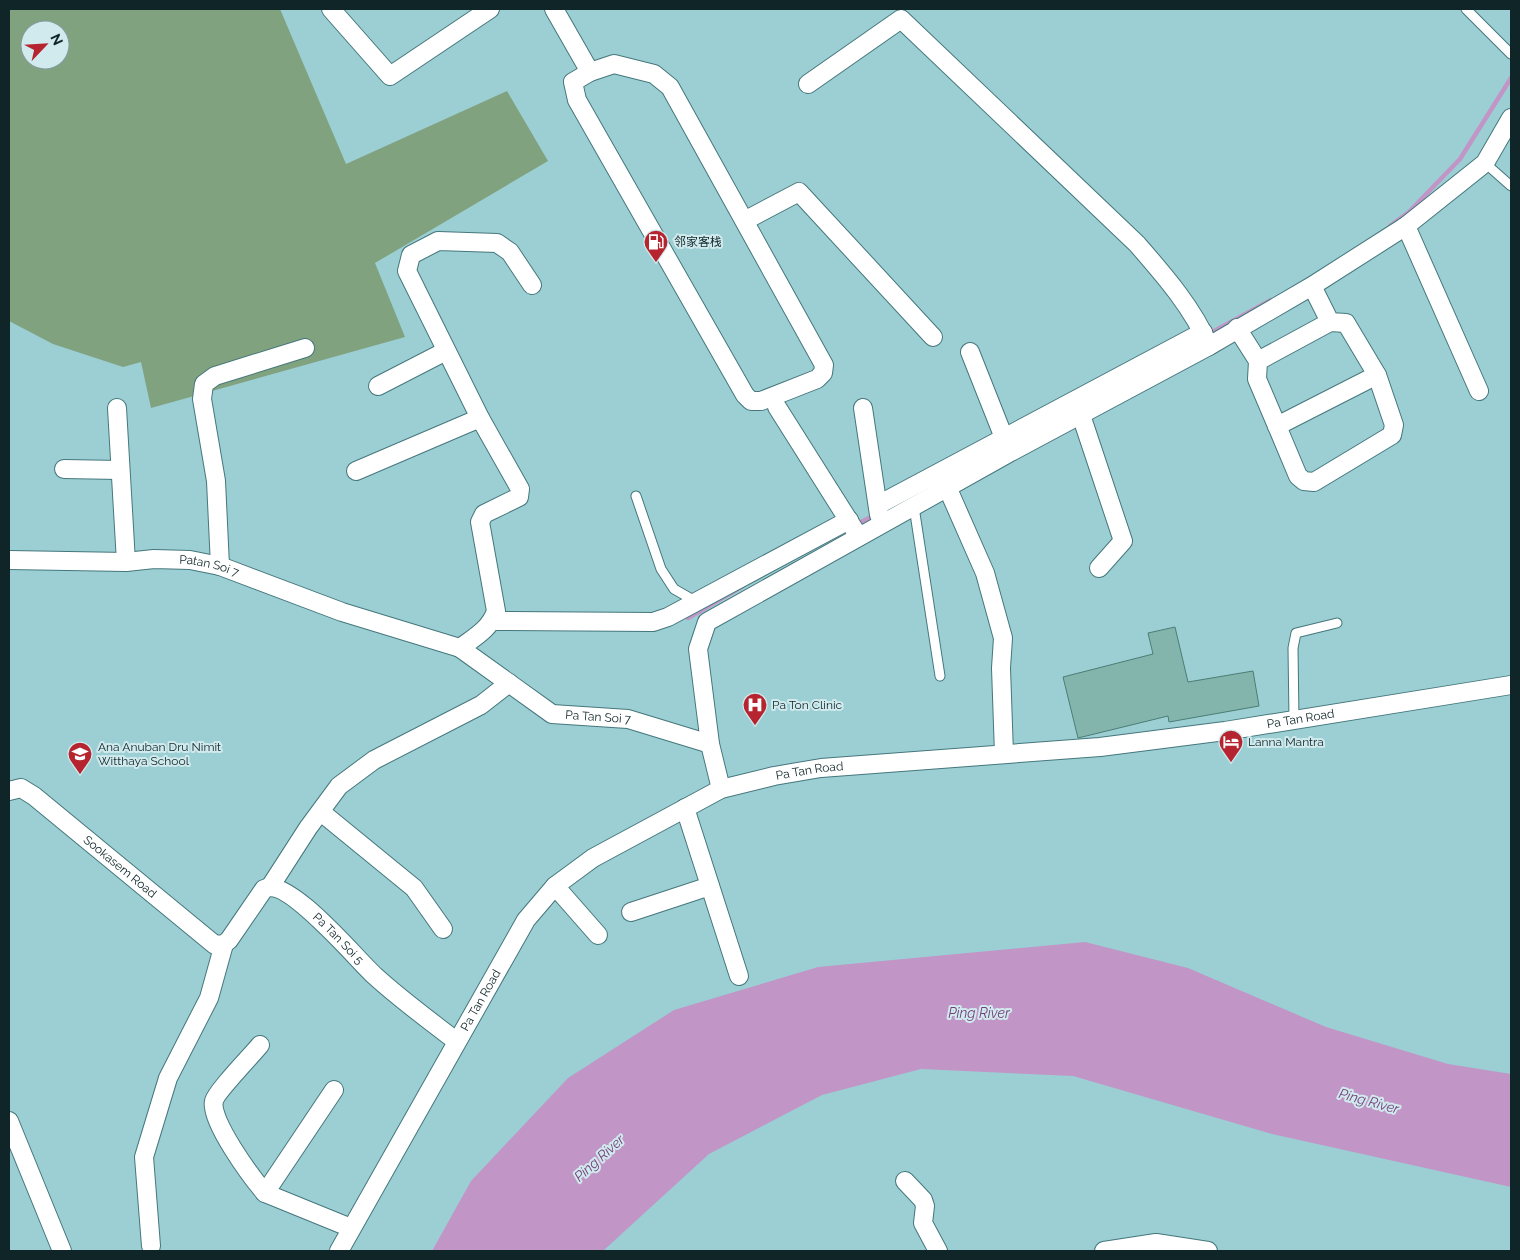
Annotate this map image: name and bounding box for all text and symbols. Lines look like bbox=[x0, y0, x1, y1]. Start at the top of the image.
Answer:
north arrow bbox=[20, 20, 70, 70]
text: N bbox=[47, 31, 66, 48]
fuel station icon: 邻家客栈 bbox=[643, 229, 669, 263]
place label: 邻家客栈 bbox=[674, 235, 722, 249]
street label: Patan Soi 7 bbox=[179, 553, 242, 580]
hospital icon: Pa Ton Clinic bbox=[742, 692, 768, 726]
place label: Pa Ton Clinic bbox=[772, 698, 843, 712]
street label: Pa Tan Road bbox=[1266, 707, 1335, 731]
street label: Pa Tan Soi 7 bbox=[565, 708, 632, 726]
hotel icon: Lanna Mantra bbox=[1218, 729, 1244, 763]
place label: Lanna Mantra bbox=[1248, 735, 1324, 749]
place label: Ana Anuban Dru Nimit Witthaya School bbox=[98, 740, 221, 768]
school or university icon: Ana Anuban Dru Nimit Witthaya School bbox=[67, 741, 93, 775]
street label: Pa Tan Road bbox=[775, 759, 844, 783]
street label: Sookasem Road bbox=[81, 833, 159, 901]
street label: Pa Tan Soi 5 bbox=[310, 910, 367, 967]
street label: Pa Tan Road bbox=[458, 967, 504, 1033]
water label: Ping River bbox=[948, 1005, 1011, 1021]
water label: Ping River bbox=[1337, 1085, 1402, 1117]
water label: Ping River bbox=[571, 1131, 628, 1185]

